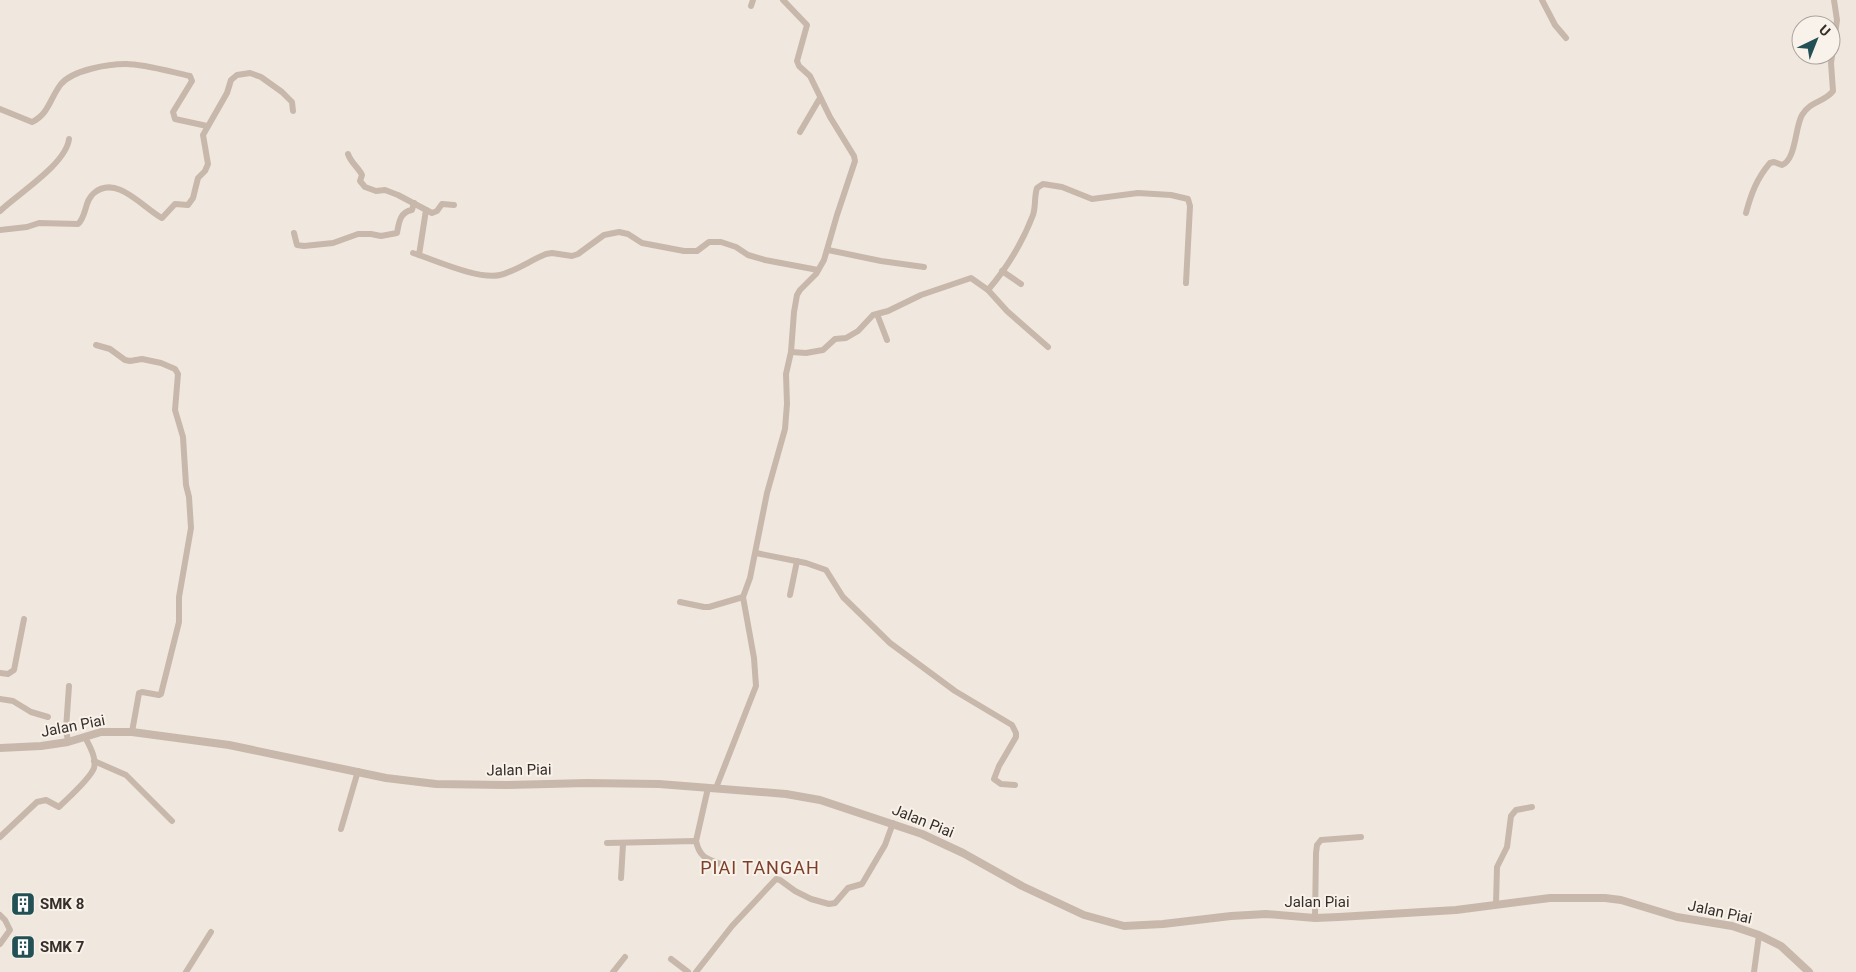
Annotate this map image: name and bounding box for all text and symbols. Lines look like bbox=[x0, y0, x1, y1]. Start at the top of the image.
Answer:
north arrow bbox=[1791, 15, 1841, 65]
text: U bbox=[1816, 21, 1834, 39]
street label: Jalan Piai bbox=[39, 711, 107, 741]
street label: Jalan Piai bbox=[486, 760, 552, 780]
street label: Jalan Piai bbox=[889, 800, 957, 842]
district label: PIAI TANGAH bbox=[700, 857, 820, 878]
building icon: SMK 8 bbox=[10, 891, 36, 917]
street label: Jalan Piai bbox=[1284, 893, 1350, 911]
place label: SMK 8 bbox=[40, 895, 84, 913]
street label: Jalan Piai bbox=[1686, 896, 1754, 928]
building icon: SMK 7 bbox=[10, 934, 36, 960]
place label: SMK 7 bbox=[40, 938, 84, 956]

